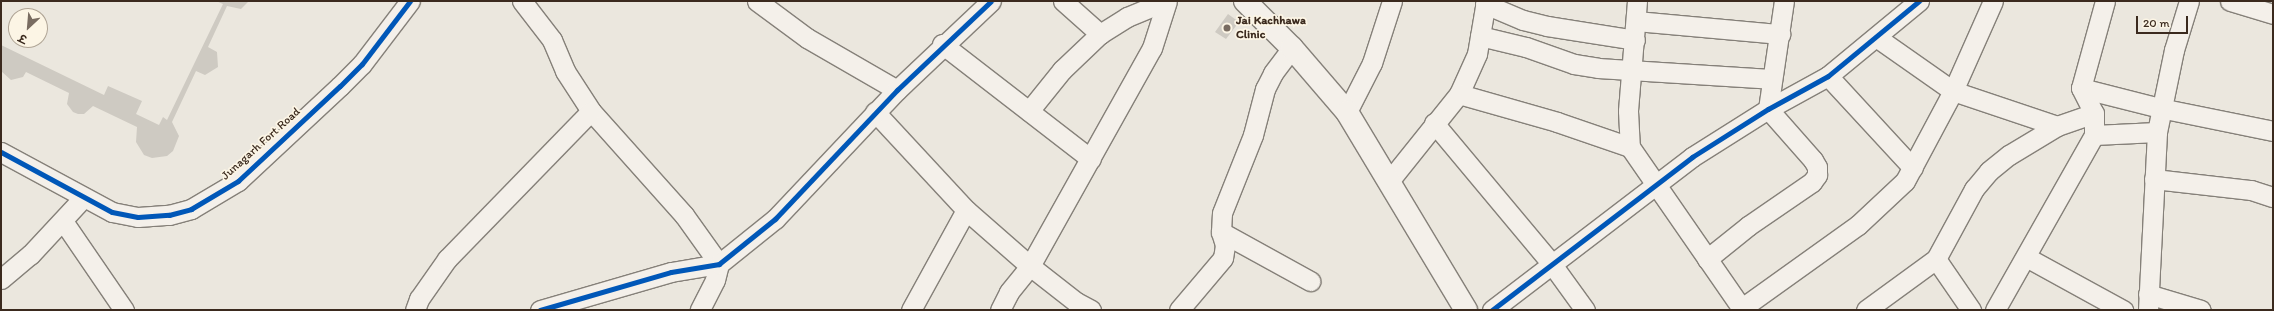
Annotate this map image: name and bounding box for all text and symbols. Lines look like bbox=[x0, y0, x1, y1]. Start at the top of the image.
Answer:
north arrow bbox=[8, 8, 48, 48]
scale bar bbox=[2138, 8, 2190, 34]
place label: Jai Kachhawa Clinic bbox=[1236, 14, 1306, 42]
text: 20 m bbox=[2143, 16, 2170, 30]
marker: Jai Kachhawa Clinic bbox=[1221, 22, 1233, 34]
text: उ bbox=[17, 31, 29, 46]
street label: Junagarh Fort Road bbox=[219, 105, 303, 183]

